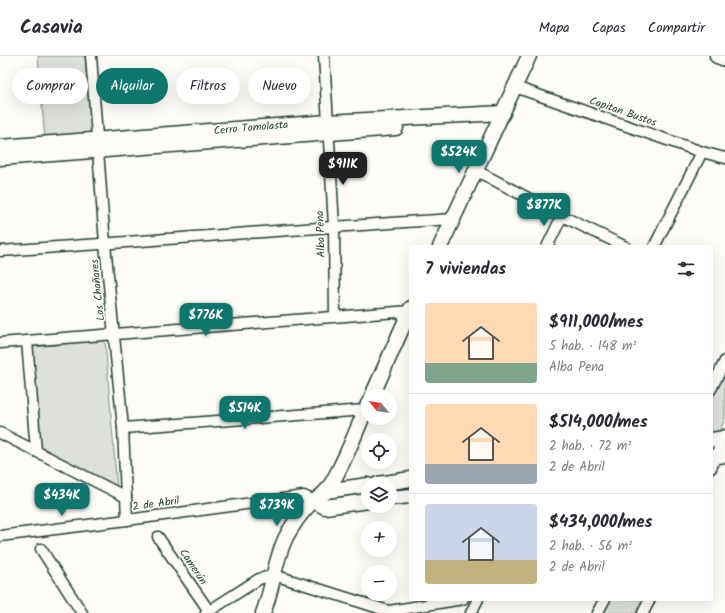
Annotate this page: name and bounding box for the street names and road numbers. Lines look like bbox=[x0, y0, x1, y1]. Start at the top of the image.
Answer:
street label: Capitan Bustos bbox=[587, 92, 659, 132]
street label: Cerro Tomolasta bbox=[213, 116, 289, 140]
street label: Alba Pena bbox=[311, 210, 331, 258]
street label: Los Chañares bbox=[86, 258, 110, 322]
street label: 2 de Abril bbox=[131, 492, 181, 516]
street label: Camerún bbox=[174, 545, 212, 589]

